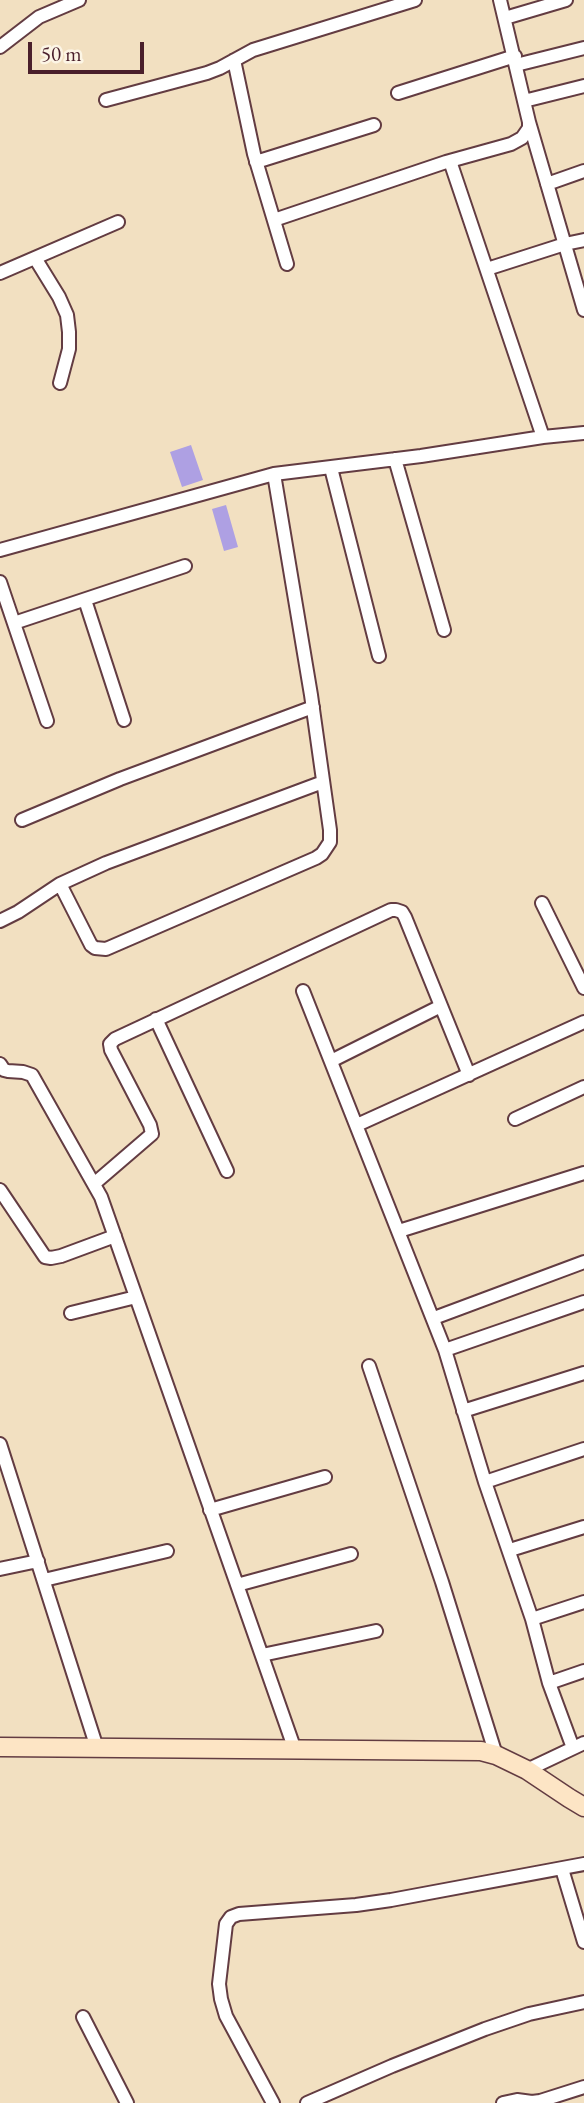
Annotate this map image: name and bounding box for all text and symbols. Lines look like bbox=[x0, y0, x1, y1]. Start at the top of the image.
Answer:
scale bar bbox=[32, 28, 147, 72]
text: 50 m bbox=[41, 40, 82, 67]

